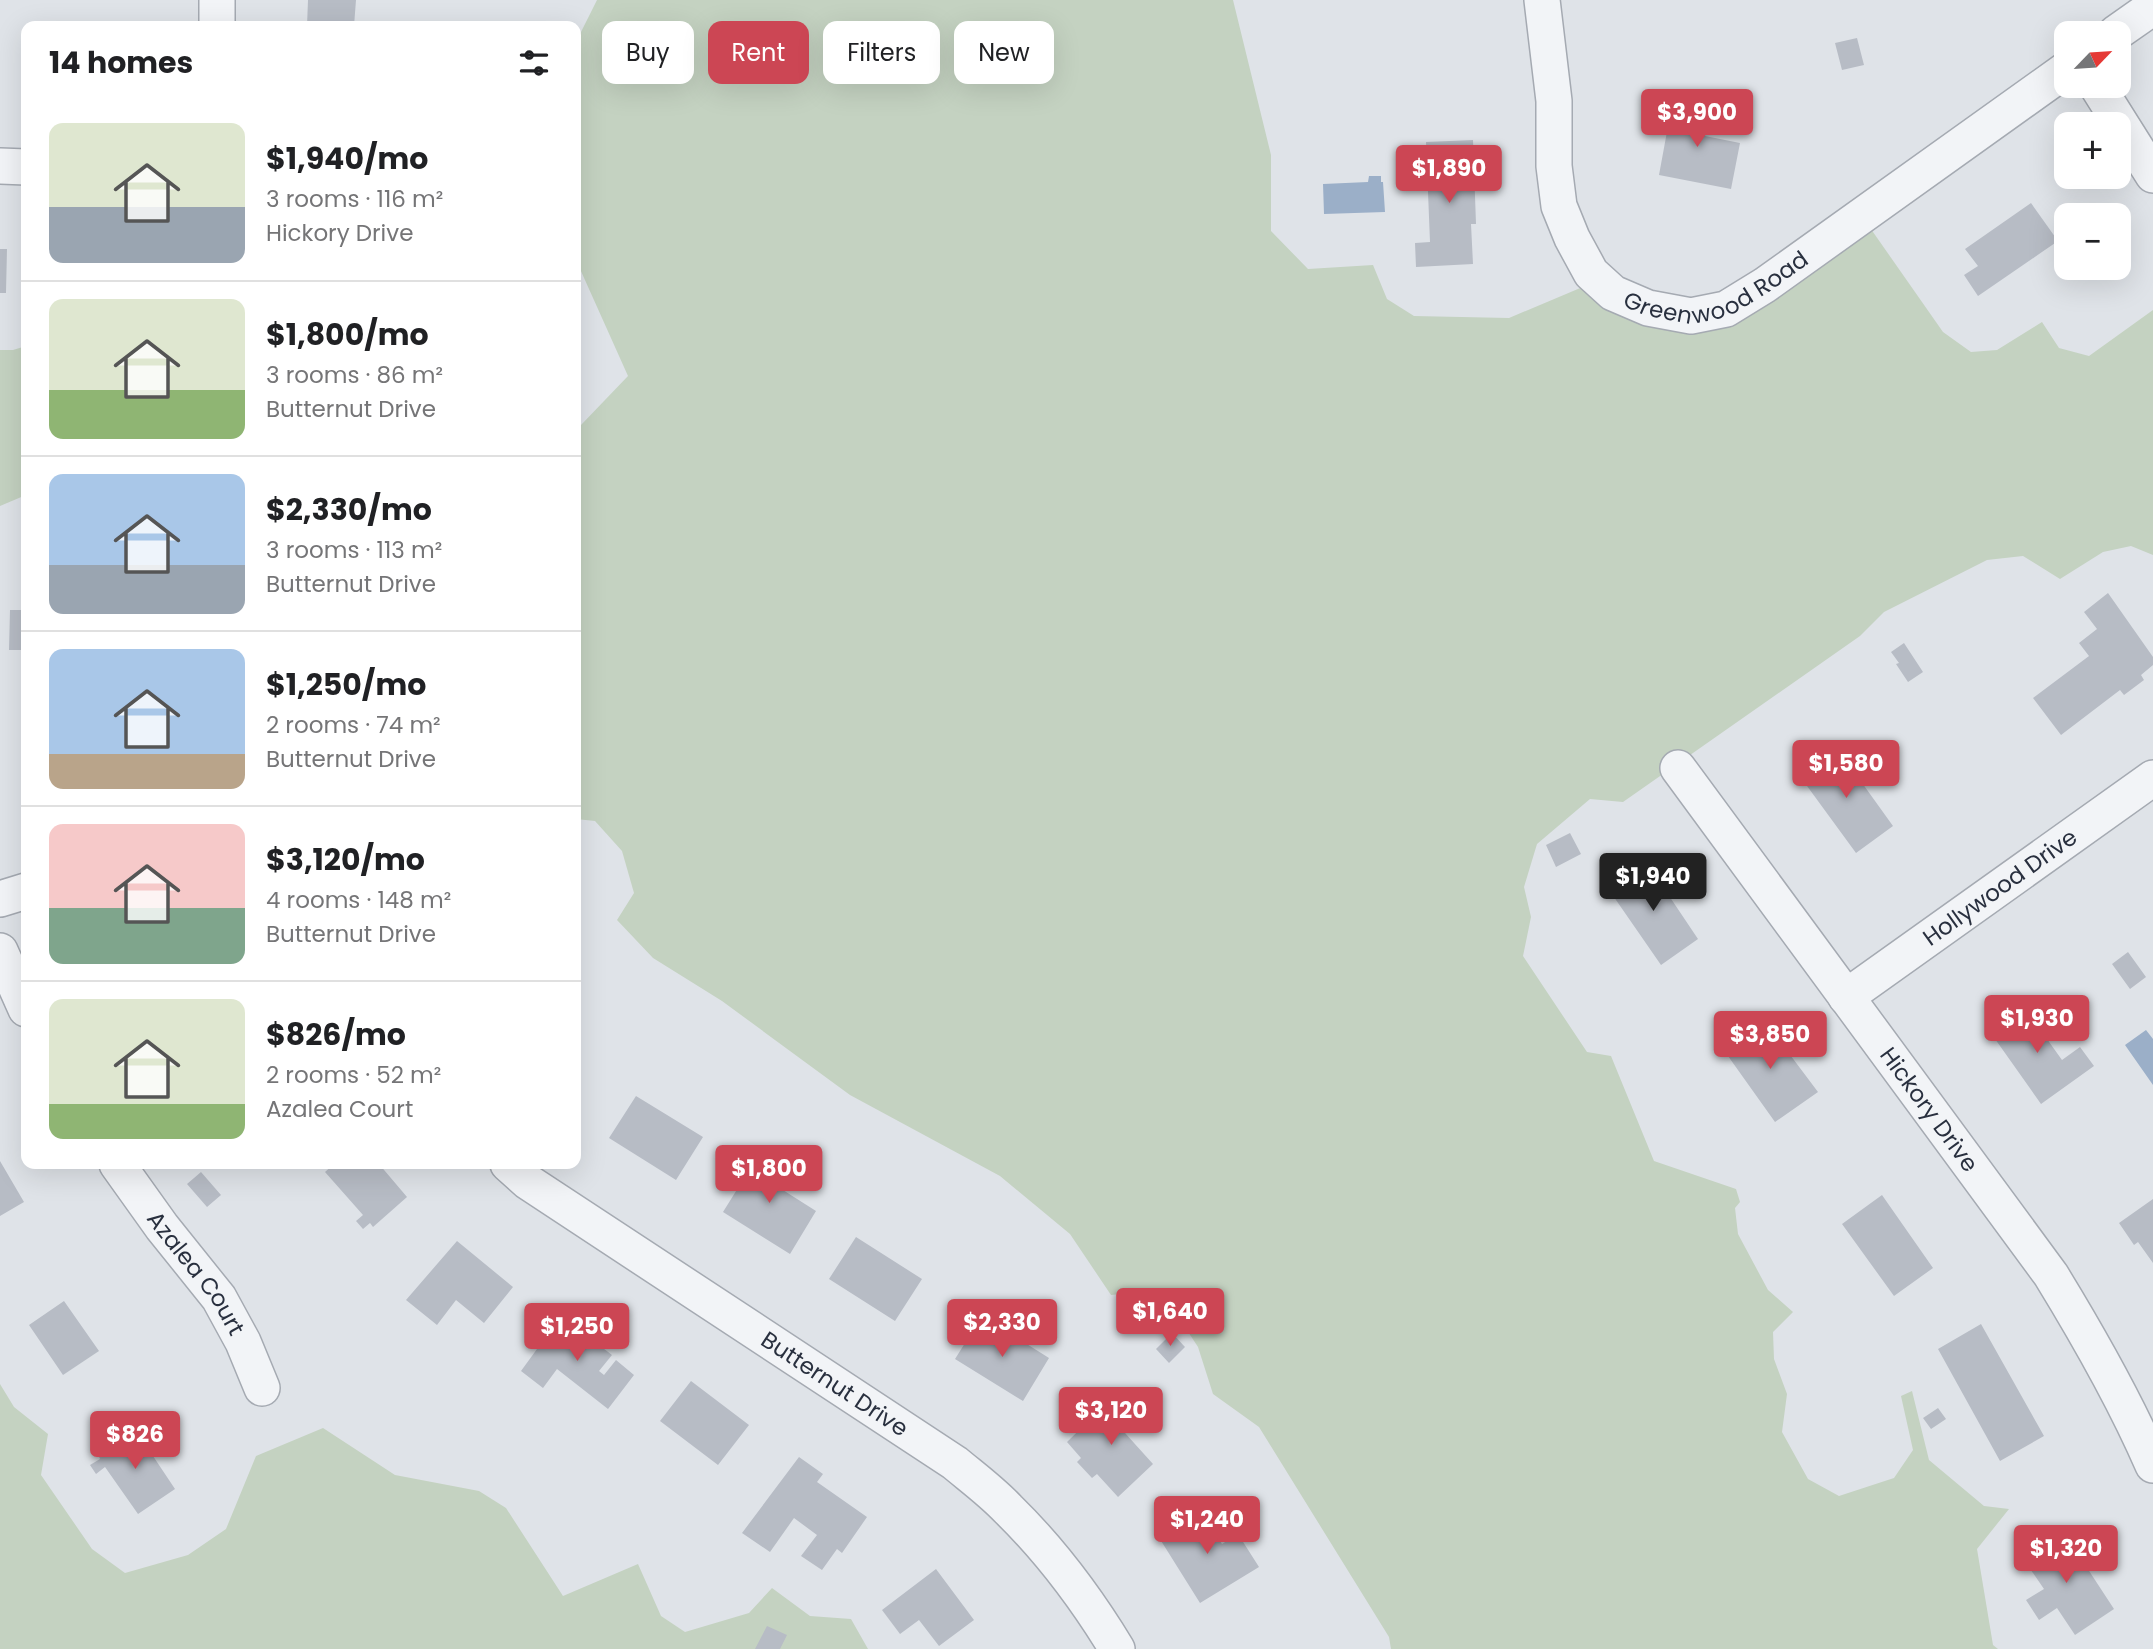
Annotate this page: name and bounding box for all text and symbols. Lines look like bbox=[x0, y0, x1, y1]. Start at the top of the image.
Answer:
chip: Buy bbox=[602, 21, 694, 84]
chip: Rent bbox=[708, 21, 809, 84]
chip: Filters bbox=[823, 21, 940, 84]
chip: New bbox=[954, 21, 1054, 84]
north arrow bbox=[2054, 21, 2132, 98]
map controls bbox=[2054, 21, 2131, 280]
text: 14 homes bbox=[49, 41, 193, 84]
icon: filters bbox=[515, 44, 553, 82]
pin: $3,900 bbox=[1640, 90, 1754, 149]
text: $3,900 bbox=[1657, 96, 1737, 128]
button: + bbox=[2054, 112, 2131, 189]
text: $1,940/mo bbox=[266, 137, 428, 180]
pin: $1,890 bbox=[1392, 146, 1506, 205]
icon: home bbox=[105, 151, 189, 235]
text: $1,890 bbox=[1412, 152, 1486, 184]
text: 3 rooms · 116 m² bbox=[266, 183, 443, 215]
button: − bbox=[2054, 203, 2131, 280]
text: Hickory Drive bbox=[266, 217, 413, 249]
street label: Greenwood Road bbox=[1619, 243, 1815, 332]
text: $1,800/mo bbox=[266, 313, 429, 356]
icon: home bbox=[105, 327, 189, 411]
text: 3 rooms · 86 m² bbox=[266, 359, 443, 391]
text: Butternut Drive bbox=[266, 393, 436, 425]
text: $2,330/mo bbox=[266, 488, 432, 531]
icon: home bbox=[105, 502, 189, 586]
text: 3 rooms · 113 m² bbox=[266, 534, 442, 566]
text: Butternut Drive bbox=[266, 568, 436, 600]
text: $1,250/mo bbox=[266, 663, 426, 706]
icon: home bbox=[105, 677, 189, 761]
text: 2 rooms · 74 m² bbox=[266, 709, 441, 741]
pin: $1,580 bbox=[1789, 740, 1903, 800]
text: Butternut Drive bbox=[266, 743, 436, 775]
text: $1,580 bbox=[1808, 747, 1884, 779]
street label: Hollywood Drive bbox=[1916, 821, 2084, 953]
text: $3,120/mo bbox=[266, 838, 425, 881]
icon: home bbox=[105, 852, 189, 936]
pin: $1,940 bbox=[1596, 853, 1710, 913]
text: $1,940 bbox=[1615, 860, 1691, 892]
text: 4 rooms · 148 m² bbox=[266, 884, 451, 916]
text: Butternut Drive bbox=[266, 918, 436, 950]
pin: $1,930 bbox=[1980, 996, 2094, 1055]
text: $1,930 bbox=[2000, 1002, 2074, 1034]
pin: $3,850 bbox=[1713, 1012, 1827, 1071]
text: $826/mo bbox=[266, 1013, 406, 1056]
text: $3,850 bbox=[1730, 1018, 1810, 1050]
icon: home bbox=[105, 1027, 189, 1111]
street label: Hickory Drive bbox=[1873, 1041, 1986, 1178]
text: 2 rooms · 52 m² bbox=[266, 1059, 441, 1091]
text: Azalea Court bbox=[266, 1093, 413, 1125]
pin: $1,800 bbox=[712, 1146, 826, 1205]
text: $1,800 bbox=[731, 1152, 807, 1184]
street label: Azalea Court bbox=[140, 1205, 252, 1341]
pin: $1,640 bbox=[1113, 1288, 1227, 1348]
text: $1,640 bbox=[1132, 1295, 1208, 1327]
pin: $2,330 bbox=[945, 1300, 1059, 1359]
pin: $1,250 bbox=[520, 1304, 634, 1363]
text: $2,330 bbox=[963, 1306, 1041, 1338]
text: $1,250 bbox=[540, 1310, 614, 1342]
street label: Butternut Drive bbox=[755, 1324, 915, 1444]
pin: $3,120 bbox=[1054, 1388, 1168, 1447]
text: $3,120 bbox=[1075, 1394, 1147, 1426]
pin: $826 bbox=[94, 1412, 176, 1471]
text: $826 bbox=[106, 1418, 164, 1450]
pin: $1,240 bbox=[1150, 1496, 1264, 1556]
text: $1,240 bbox=[1170, 1503, 1244, 1535]
pin: $1,320 bbox=[2009, 1526, 2123, 1585]
text: $1,320 bbox=[2030, 1532, 2102, 1564]

